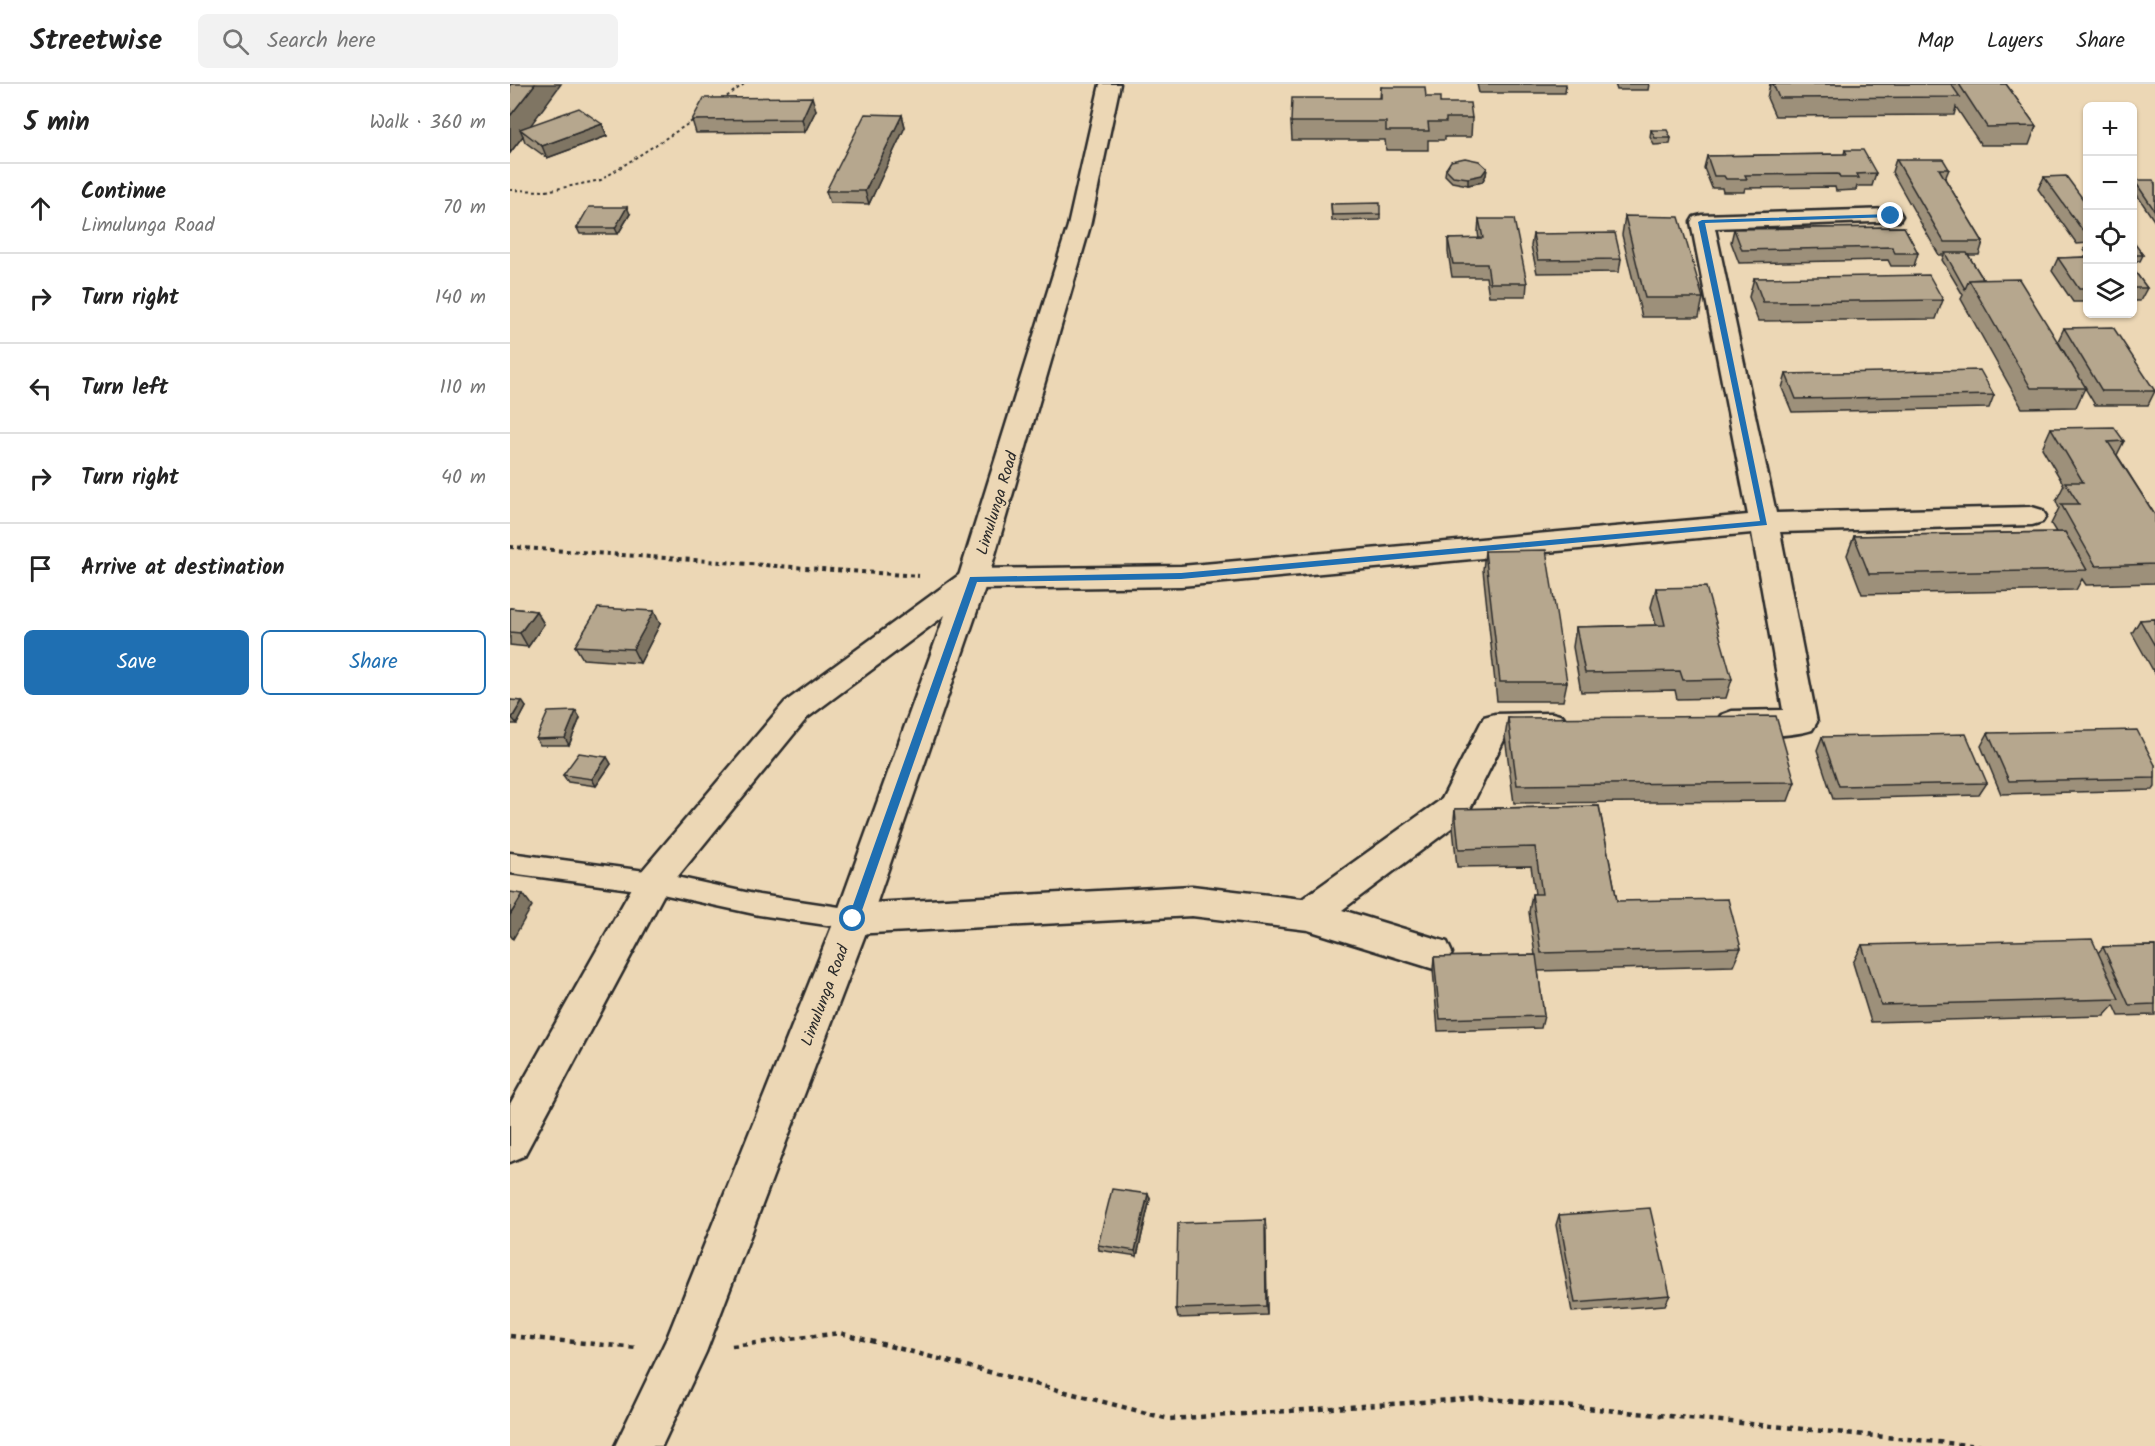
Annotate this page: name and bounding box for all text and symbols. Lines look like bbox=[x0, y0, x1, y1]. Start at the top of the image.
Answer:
search box bbox=[198, 14, 618, 68]
text: Streetwise bbox=[30, 19, 162, 64]
text: Search here bbox=[267, 24, 376, 59]
icon: search bbox=[219, 25, 252, 58]
text: Map bbox=[1917, 25, 1954, 58]
text: Layers bbox=[1987, 25, 2043, 58]
text: Share bbox=[2076, 25, 2125, 58]
text: 5 min bbox=[24, 102, 90, 144]
map controls bbox=[2083, 102, 2137, 318]
button: + bbox=[2083, 102, 2137, 156]
text: Walk · 360 m bbox=[369, 107, 486, 139]
button: − bbox=[2083, 156, 2137, 210]
text: Continue bbox=[81, 175, 166, 210]
icon: ahead bbox=[24, 192, 57, 225]
text: 70 m bbox=[443, 192, 486, 224]
route end bbox=[1877, 202, 1903, 228]
text: Limulunga Road bbox=[81, 210, 214, 242]
button: locate bbox=[2083, 210, 2137, 264]
button: layers bbox=[2083, 264, 2137, 318]
text: Turn right bbox=[81, 281, 179, 316]
icon: right bbox=[24, 282, 57, 315]
text: 140 m bbox=[435, 282, 486, 314]
text: Turn left bbox=[81, 371, 168, 406]
icon: left bbox=[24, 372, 57, 405]
text: 110 m bbox=[440, 372, 486, 404]
street label: Limulunga Road bbox=[970, 448, 1025, 558]
text: Turn right bbox=[81, 461, 179, 496]
icon: right bbox=[24, 462, 57, 495]
text: 40 m bbox=[441, 462, 486, 494]
text: Arrive at destination bbox=[81, 551, 284, 586]
icon: arrive bbox=[24, 552, 57, 585]
button: Save bbox=[24, 630, 249, 695]
button: Share bbox=[261, 630, 486, 695]
route start bbox=[839, 905, 865, 931]
street label: Limulunga Road bbox=[795, 940, 857, 1050]

